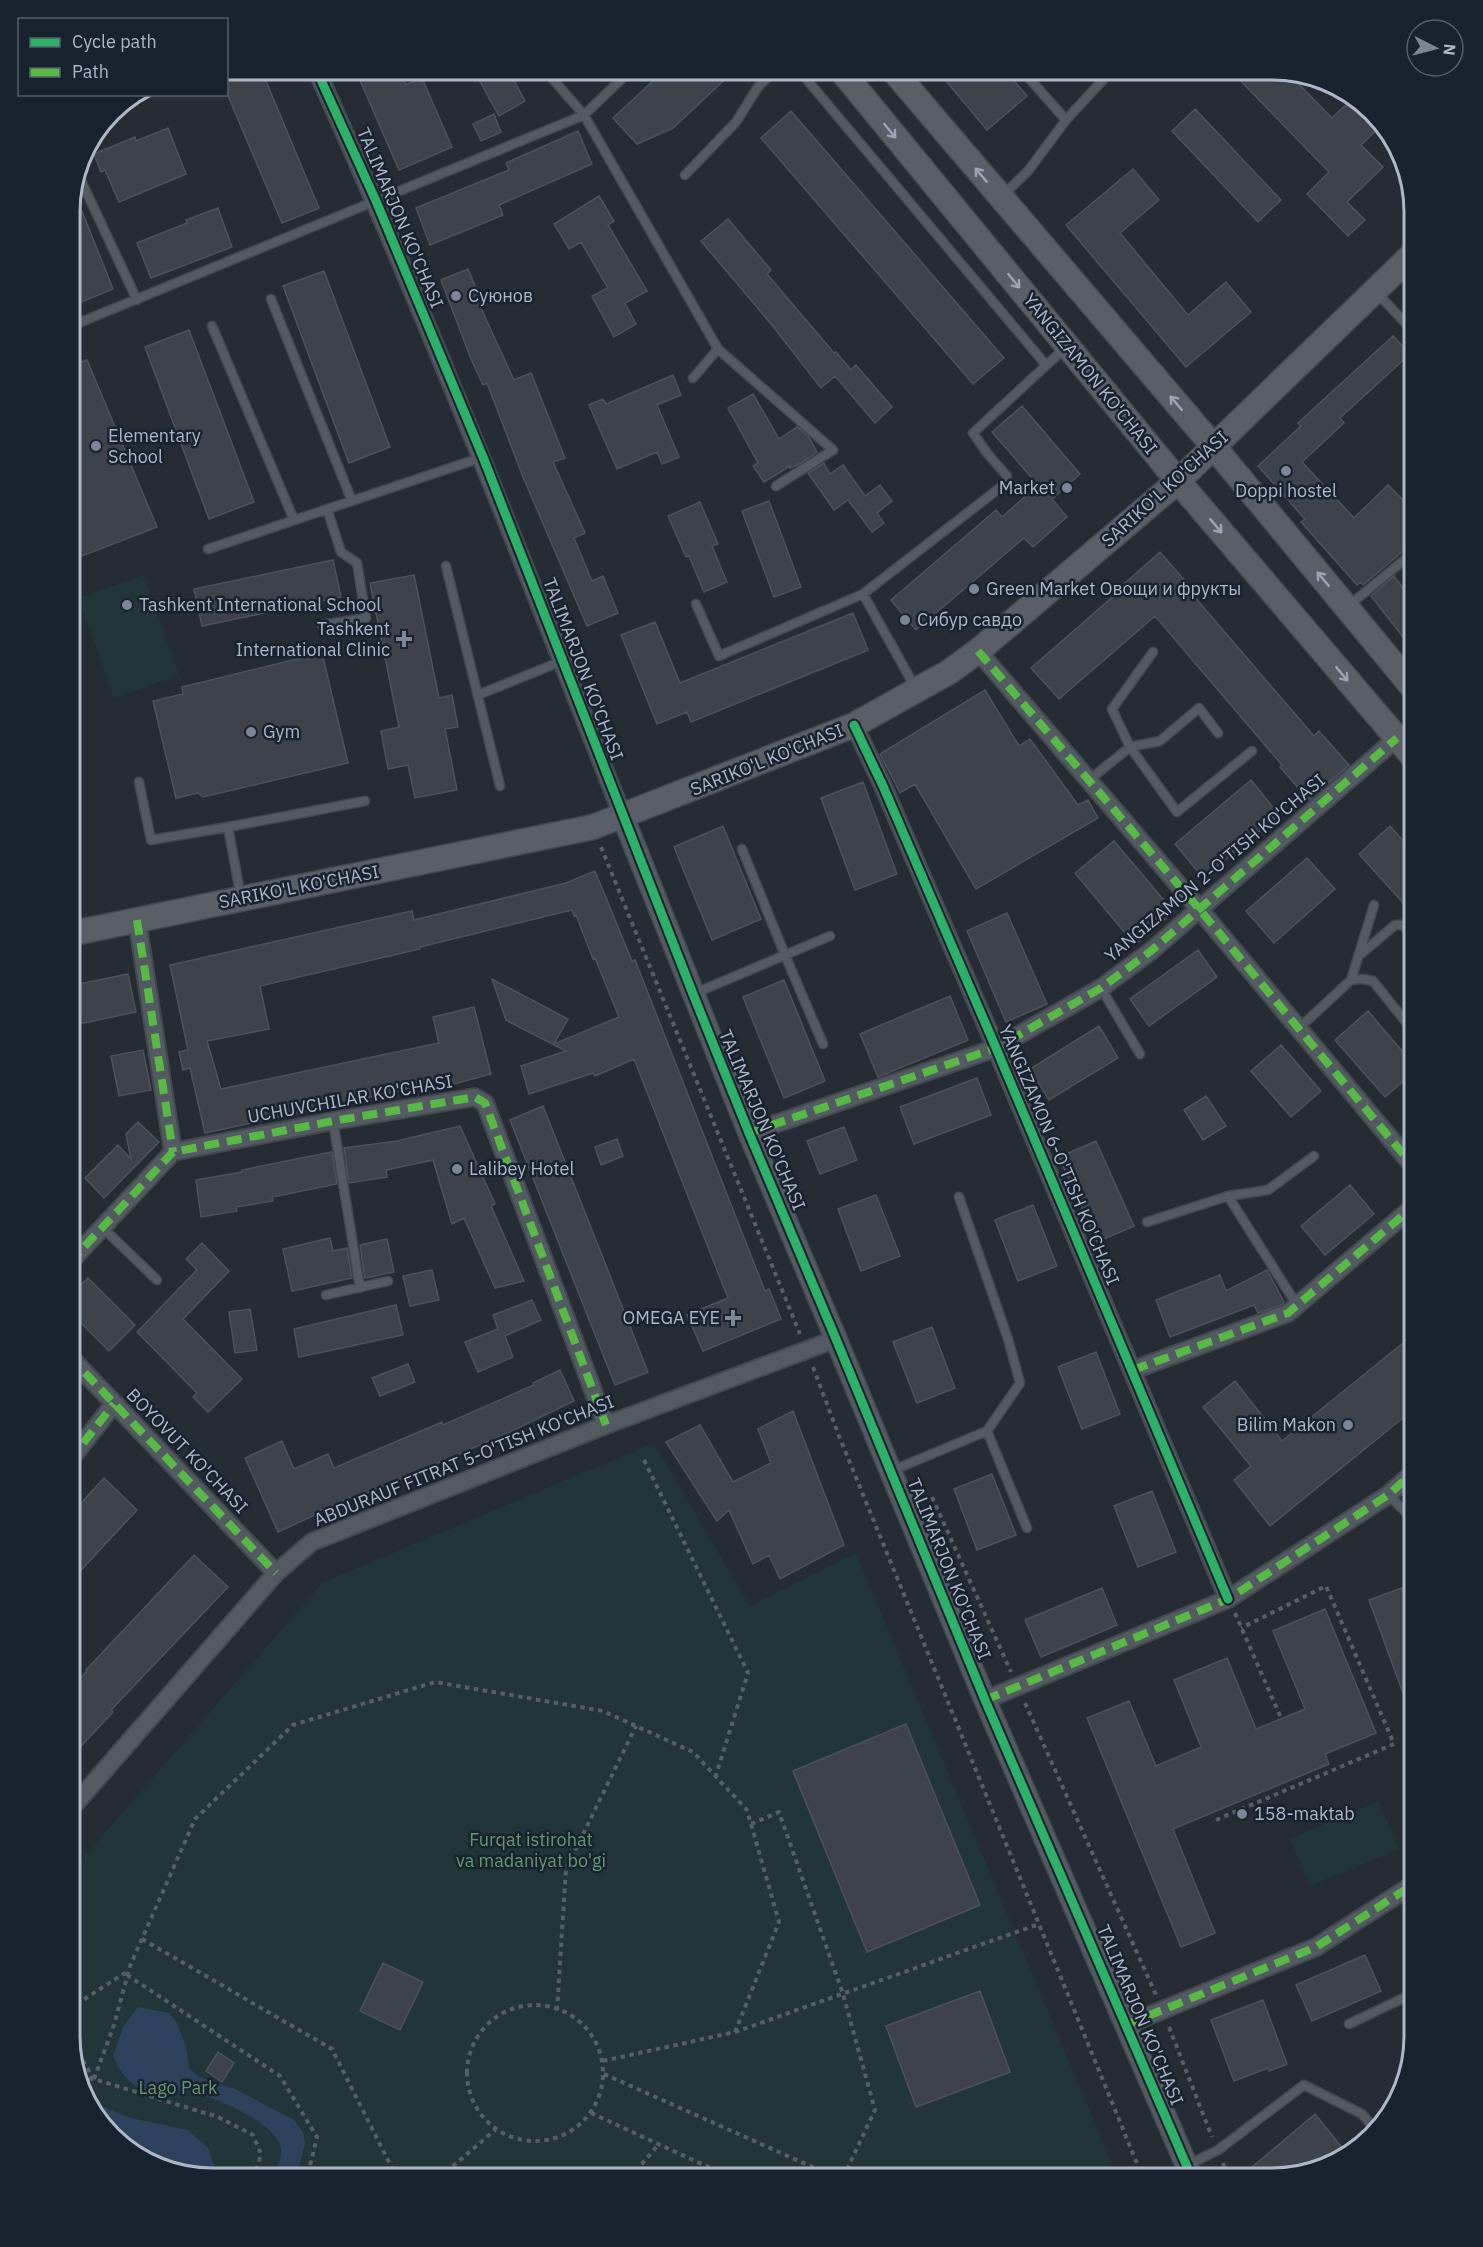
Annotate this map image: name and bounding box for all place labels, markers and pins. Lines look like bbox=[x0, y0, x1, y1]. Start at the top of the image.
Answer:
place label: Суюнов bbox=[468, 284, 533, 307]
marker: Суюнов bbox=[449, 289, 463, 303]
place label: Elementary School bbox=[108, 424, 201, 468]
marker: Elementary School bbox=[89, 439, 103, 453]
marker: Doppi hostel bbox=[1279, 464, 1293, 478]
place label: Market bbox=[999, 476, 1055, 499]
place label: Doppi hostel bbox=[1235, 479, 1337, 502]
marker: Market bbox=[1060, 481, 1074, 495]
place label: Green Market Овощи и фрукты bbox=[986, 577, 1241, 600]
marker: Green Market Овощи и фрукты bbox=[967, 582, 981, 596]
place label: Tashkent International School bbox=[139, 593, 381, 616]
marker: Tashkent International School bbox=[120, 598, 134, 612]
place label: Сибур савдо bbox=[917, 608, 1022, 631]
marker: Сибур савдо bbox=[898, 613, 912, 627]
place label: Tashkent International Clinic bbox=[236, 617, 390, 661]
marker: Tashkent International Clinic bbox=[395, 630, 413, 648]
place label: Gym bbox=[263, 720, 300, 743]
marker: Gym bbox=[244, 725, 258, 739]
place label: Lalibey Hotel bbox=[469, 1157, 574, 1180]
marker: Lalibey Hotel bbox=[450, 1162, 464, 1176]
place label: OMEGA EYE bbox=[623, 1306, 720, 1329]
marker: OMEGA EYE bbox=[724, 1309, 742, 1327]
place label: Bilim Makon bbox=[1237, 1413, 1336, 1436]
marker: Bilim Makon bbox=[1341, 1418, 1355, 1432]
place label: 158-maktab bbox=[1254, 1802, 1355, 1825]
marker: 158-maktab bbox=[1235, 1807, 1249, 1821]

